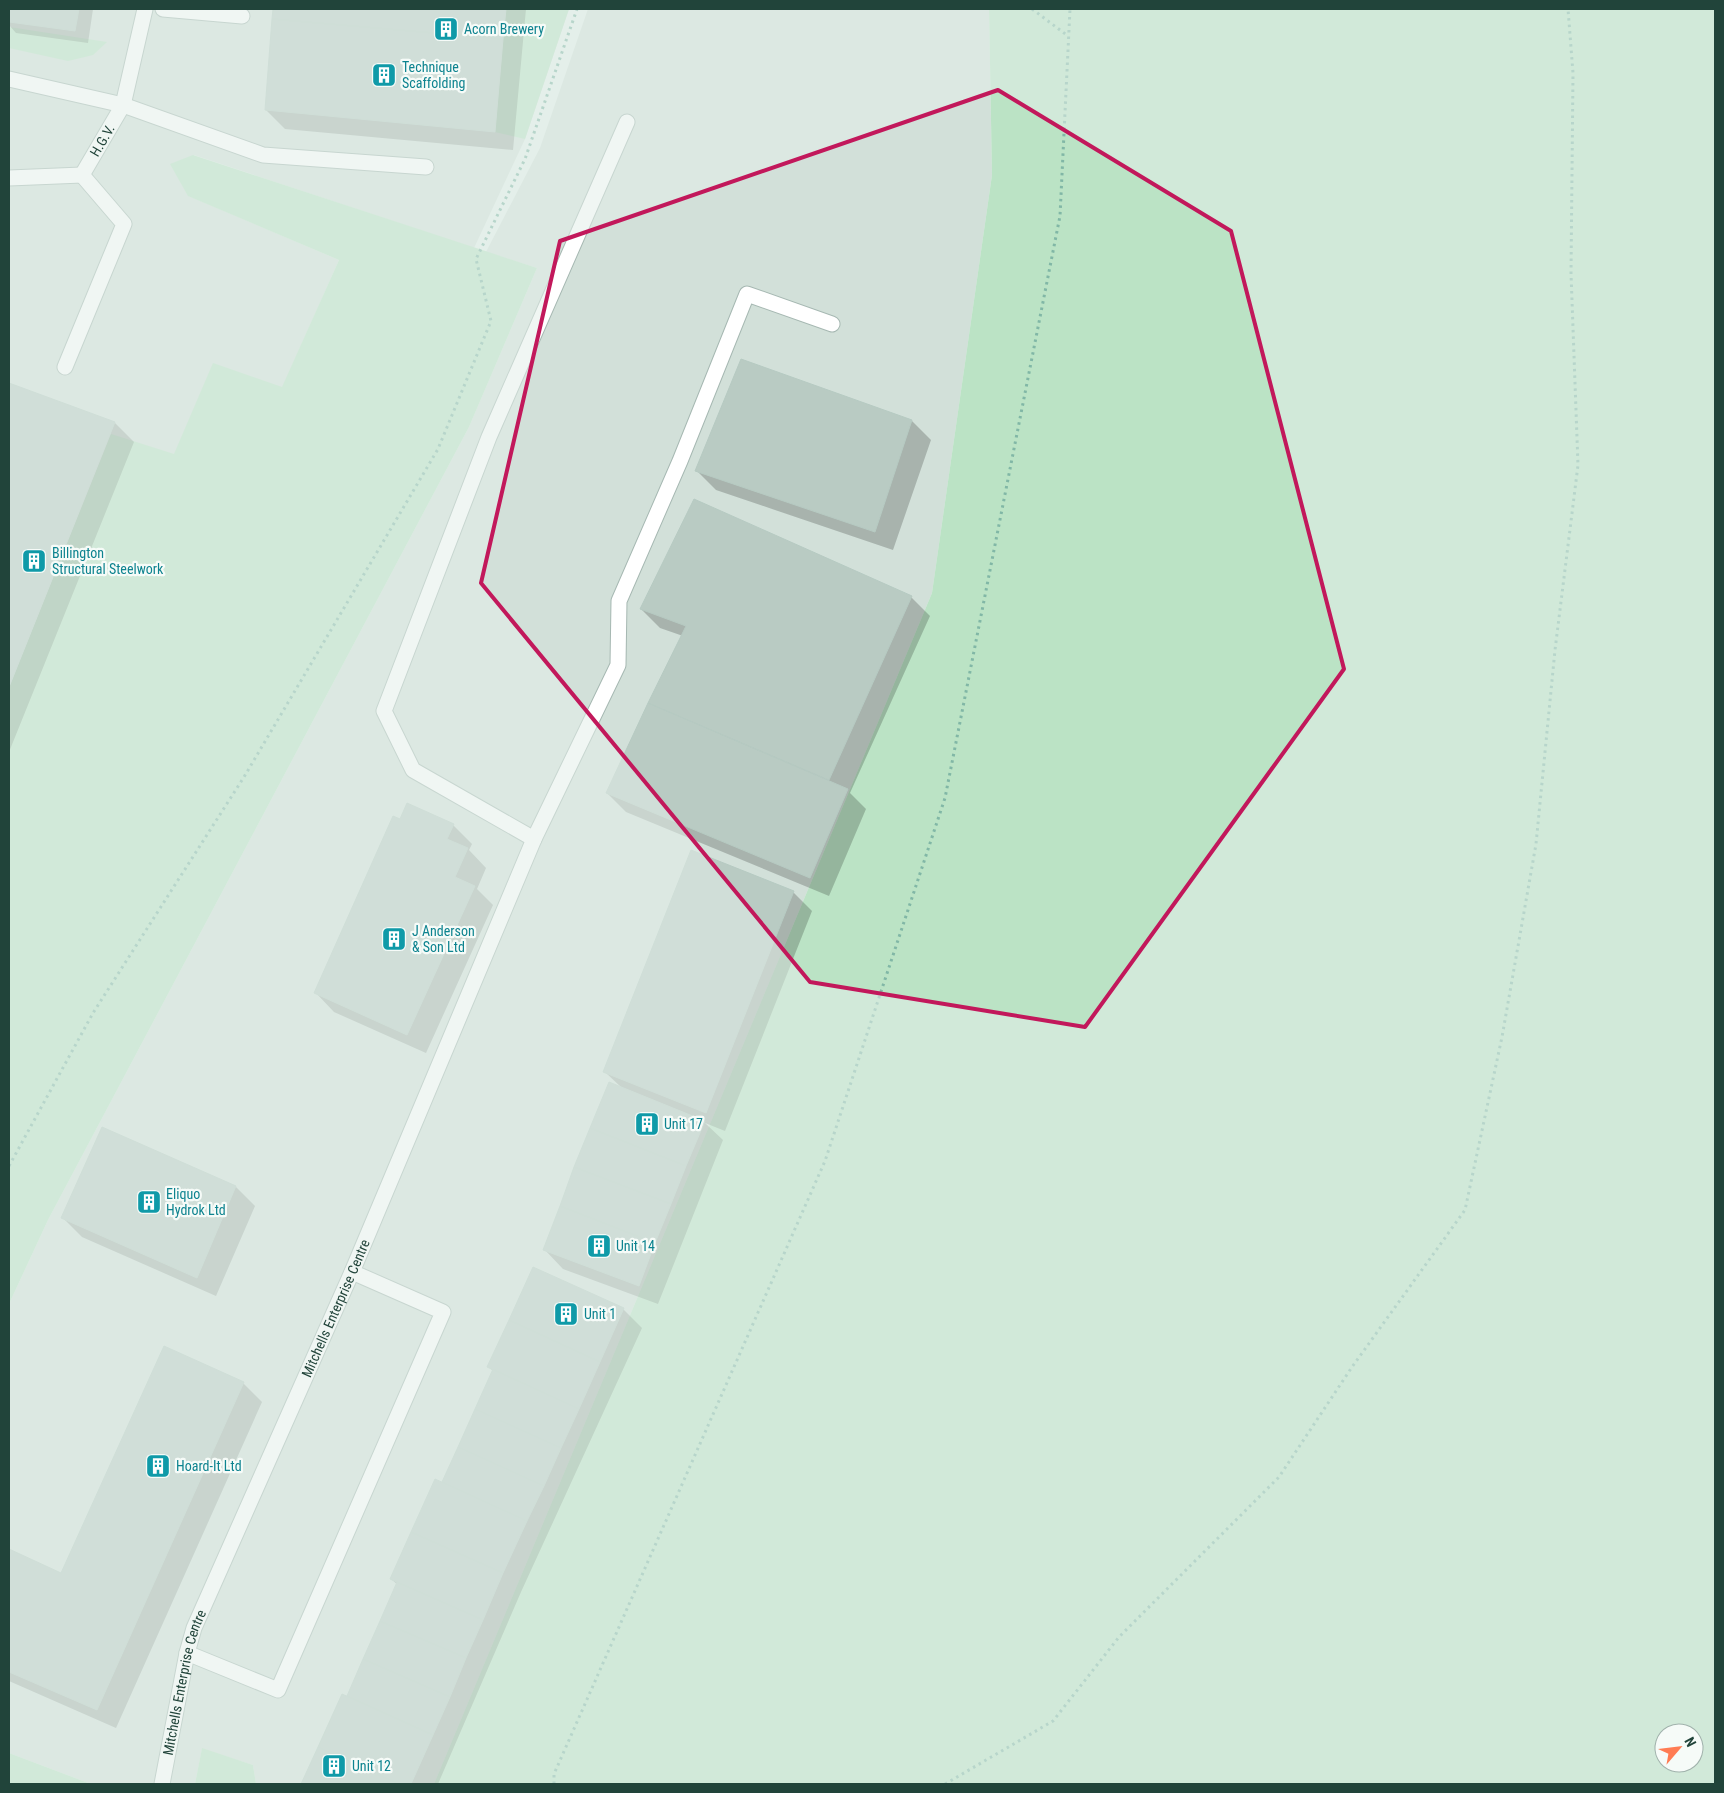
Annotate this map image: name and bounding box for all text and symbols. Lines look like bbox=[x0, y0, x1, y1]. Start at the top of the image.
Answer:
building icon: Acorn Brewery bbox=[433, 16, 459, 42]
place label: Acorn Brewery bbox=[464, 21, 544, 37]
place label: Technique Scaffolding bbox=[402, 59, 465, 91]
building icon: Technique Scaffolding bbox=[371, 62, 397, 88]
street label: H.G.V. bbox=[87, 122, 118, 159]
place label: Billington Structural Steelwork bbox=[52, 545, 164, 577]
building icon: Billington Structural Steelwork bbox=[21, 548, 47, 574]
place label: J Anderson & Son Ltd bbox=[412, 923, 475, 955]
building icon: J Anderson & Son Ltd bbox=[381, 926, 407, 952]
building icon: Unit 17 bbox=[634, 1111, 660, 1137]
place label: Unit 17 bbox=[664, 1116, 703, 1132]
place label: Eliquo Hydrok Ltd bbox=[166, 1186, 226, 1218]
building icon: Eliquo Hydrok Ltd bbox=[136, 1189, 162, 1215]
building icon: Unit 14 bbox=[586, 1233, 612, 1259]
street label: Mitchells Enterprise Centre bbox=[298, 1236, 373, 1380]
place label: Unit 14 bbox=[616, 1238, 655, 1254]
building icon: Unit 1 bbox=[553, 1301, 579, 1327]
place label: Unit 1 bbox=[584, 1306, 616, 1322]
building icon: Hoard-It Ltd bbox=[145, 1453, 171, 1479]
place label: Hoard-It Ltd bbox=[176, 1458, 242, 1474]
street label: Mitchells Enterprise Centre bbox=[160, 1607, 209, 1757]
north arrow bbox=[1654, 1723, 1704, 1773]
text: N bbox=[1681, 1734, 1700, 1749]
building icon: Unit 12 bbox=[321, 1753, 347, 1779]
place label: Unit 12 bbox=[352, 1758, 391, 1774]

